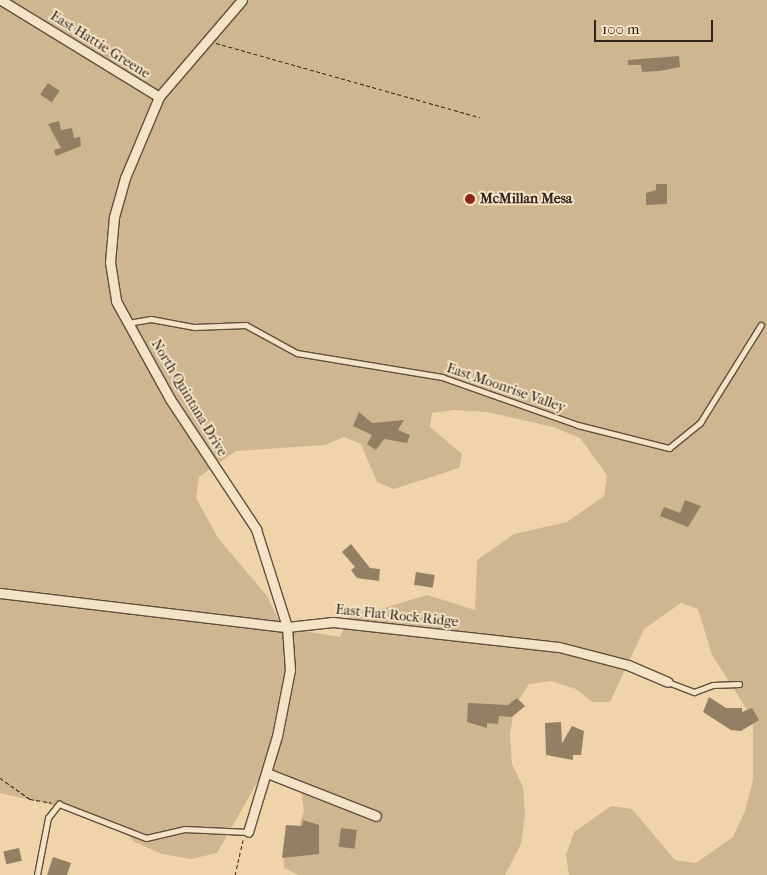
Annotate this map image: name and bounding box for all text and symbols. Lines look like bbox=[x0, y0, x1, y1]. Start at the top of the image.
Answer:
street label: East Hattie Greene bbox=[47, 8, 153, 82]
scale bar bbox=[597, 10, 716, 42]
text: 100 m bbox=[602, 20, 640, 38]
place label: McMillan Mesa bbox=[480, 191, 572, 207]
marker: McMillan Mesa bbox=[464, 193, 476, 205]
street label: North Quintana Drive bbox=[147, 336, 231, 460]
street label: East Moonrise Valley bbox=[444, 360, 568, 416]
street label: East Flat Rock Ridge bbox=[335, 601, 459, 631]

